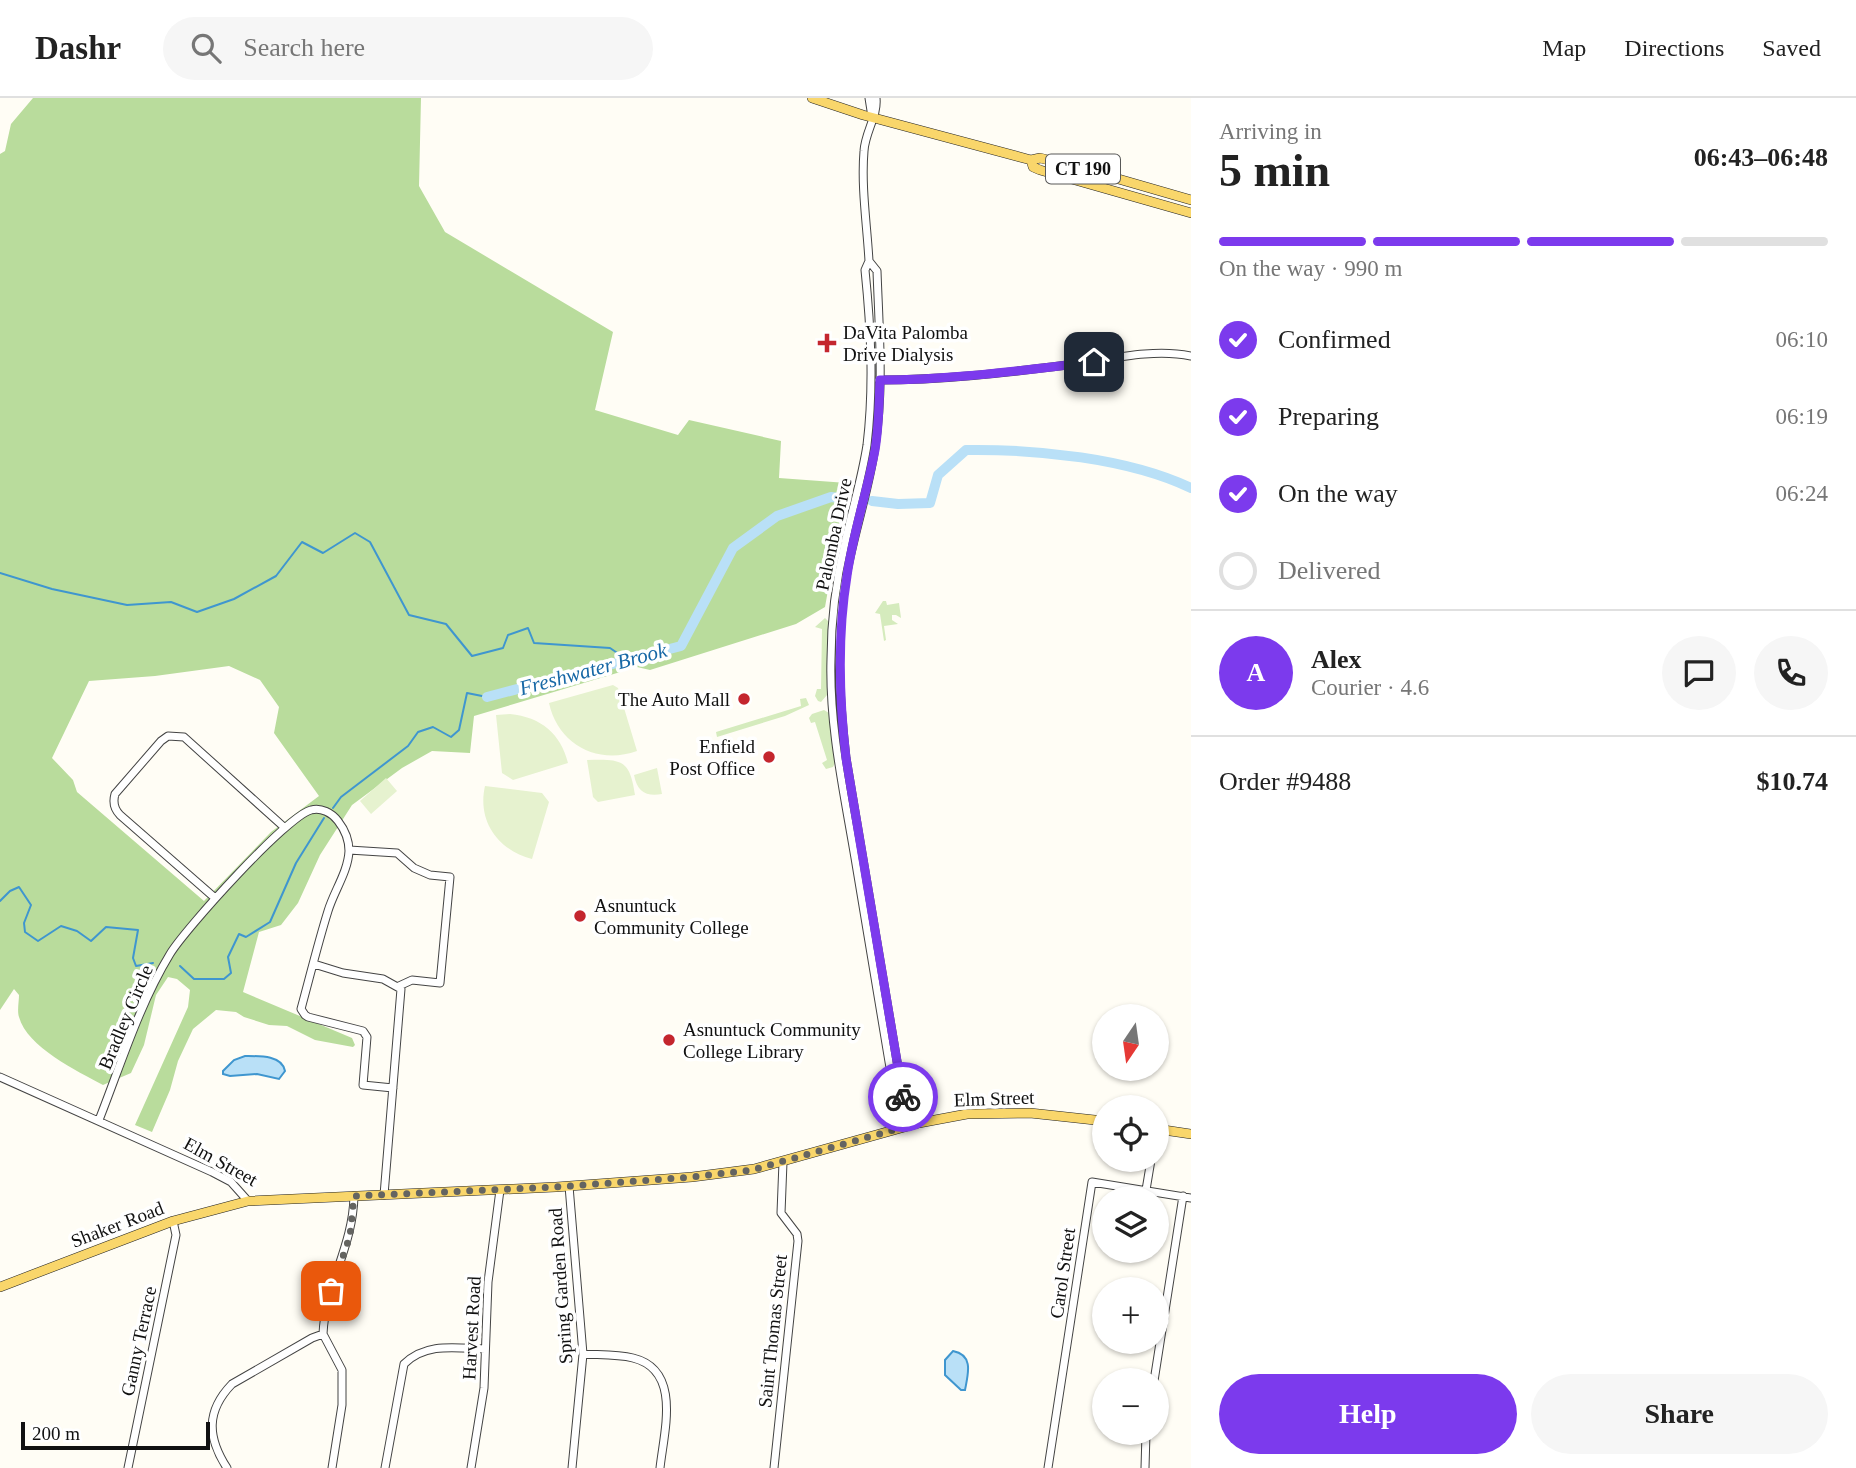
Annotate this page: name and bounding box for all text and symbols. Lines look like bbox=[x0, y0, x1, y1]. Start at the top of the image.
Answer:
search box bbox=[163, 17, 653, 80]
icon: search bbox=[187, 29, 225, 67]
text: Dashr bbox=[35, 30, 121, 66]
text: Search here bbox=[243, 33, 365, 62]
text: Map bbox=[1542, 35, 1586, 61]
text: Directions bbox=[1624, 35, 1724, 61]
text: Saved bbox=[1762, 35, 1821, 61]
text: Arriving in bbox=[1219, 119, 1322, 144]
text: 06:43–06:48 bbox=[1694, 143, 1828, 172]
text: 5 min bbox=[1219, 145, 1330, 196]
road number: CT 190 bbox=[1046, 154, 1120, 184]
text: On the way · 990 m bbox=[1219, 256, 1402, 281]
icon: check bbox=[1219, 321, 1257, 359]
place label: DaVita Palomba Drive Dialysis bbox=[843, 322, 969, 365]
text: Confirmed bbox=[1278, 325, 1391, 354]
text: 06:10 bbox=[1776, 327, 1828, 352]
pin bbox=[1064, 332, 1124, 392]
marker: DaVita Palomba Drive Dialysis bbox=[817, 333, 837, 353]
icon: home bbox=[1075, 343, 1113, 381]
icon: check bbox=[1219, 398, 1257, 436]
text: Preparing bbox=[1278, 402, 1379, 431]
text: 06:19 bbox=[1776, 404, 1828, 429]
icon: check bbox=[1219, 475, 1257, 513]
street label: Palomba Drive bbox=[811, 476, 856, 592]
text: On the way bbox=[1278, 479, 1398, 508]
text: 06:24 bbox=[1776, 481, 1828, 506]
text: Delivered bbox=[1278, 556, 1381, 585]
button: chat bbox=[1662, 636, 1736, 710]
button: phone bbox=[1754, 636, 1828, 710]
water label: Freshwater Brook bbox=[516, 638, 670, 700]
text: Alex bbox=[1311, 645, 1362, 674]
text: A bbox=[1247, 658, 1265, 687]
text: Courier · 4.6 bbox=[1311, 675, 1429, 700]
place label: The Auto Mall bbox=[618, 689, 730, 710]
marker: The Auto Mall bbox=[736, 691, 752, 707]
place label: Enfield Post Office bbox=[669, 736, 755, 779]
marker: Enfield Post Office bbox=[761, 749, 777, 765]
text: Order #9488 bbox=[1219, 767, 1351, 796]
text: $10.74 bbox=[1757, 767, 1828, 796]
place label: Asnuntuck Community College bbox=[594, 895, 749, 938]
marker: Asnuntuck Community College bbox=[572, 908, 588, 924]
street label: Bradley Circle bbox=[94, 962, 157, 1073]
north arrow bbox=[1092, 1004, 1169, 1082]
map controls bbox=[1092, 1004, 1169, 1445]
place label: Asnuntuck Community College Library bbox=[683, 1019, 861, 1062]
marker: Asnuntuck Community College Library bbox=[661, 1032, 677, 1048]
courier bbox=[868, 1062, 938, 1132]
icon: bike bbox=[884, 1078, 922, 1116]
street label: Elm Street bbox=[953, 1087, 1035, 1110]
button: locate bbox=[1092, 1095, 1169, 1172]
street label: Elm Street bbox=[180, 1133, 262, 1191]
button: layers bbox=[1092, 1186, 1169, 1263]
street label: Shaker Road bbox=[68, 1197, 167, 1252]
street label: Spring Garden Road bbox=[545, 1207, 576, 1365]
street label: Carol Street bbox=[1046, 1226, 1079, 1320]
street label: Saint Thomas Street bbox=[754, 1253, 791, 1409]
pin bbox=[301, 1261, 361, 1321]
icon: bag bbox=[312, 1272, 350, 1310]
street label: Harvest Road bbox=[458, 1275, 485, 1380]
button: + bbox=[1092, 1277, 1169, 1354]
street label: Ganny Terrace bbox=[117, 1284, 160, 1398]
button: − bbox=[1092, 1368, 1169, 1445]
button: Help bbox=[1219, 1374, 1517, 1454]
button: Share bbox=[1531, 1374, 1828, 1454]
scale bar bbox=[21, 1419, 210, 1451]
text: 200 m bbox=[32, 1423, 80, 1444]

